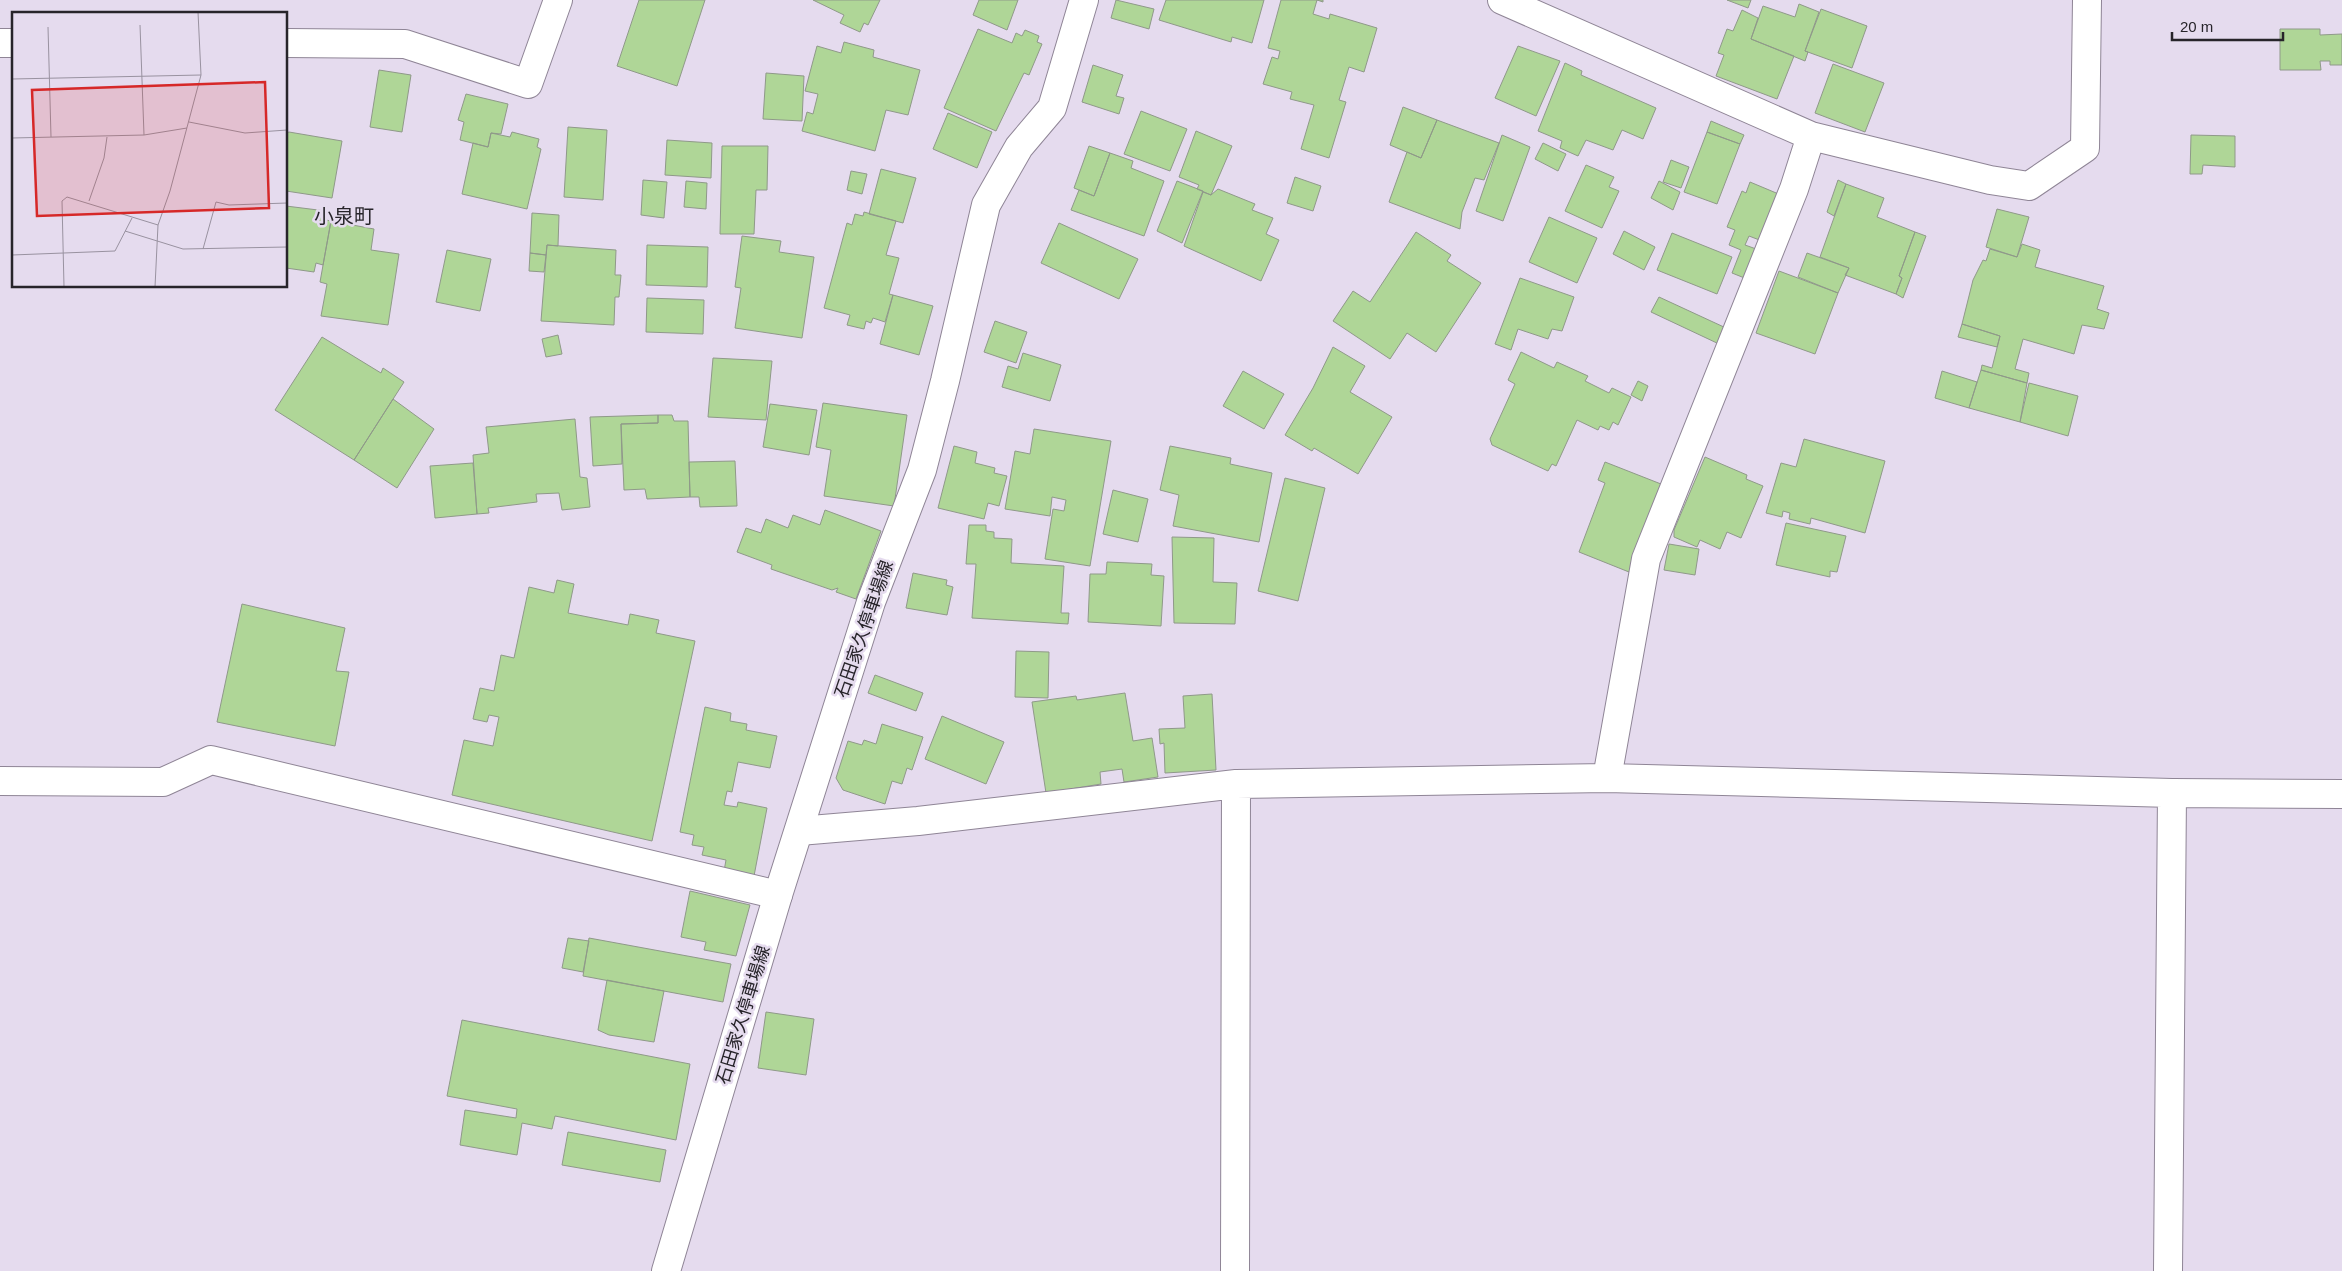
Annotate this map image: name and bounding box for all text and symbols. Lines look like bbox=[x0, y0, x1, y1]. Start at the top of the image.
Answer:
scale bar bbox=[2172, 10, 2283, 42]
inset map bbox=[12, 12, 288, 288]
text: 20 m bbox=[2180, 18, 2213, 35]
district label: 小泉町 bbox=[314, 205, 374, 227]
street label: 石田家久停車場線 bbox=[831, 558, 897, 700]
street label: 石田家久停車場線 bbox=[712, 943, 774, 1087]

